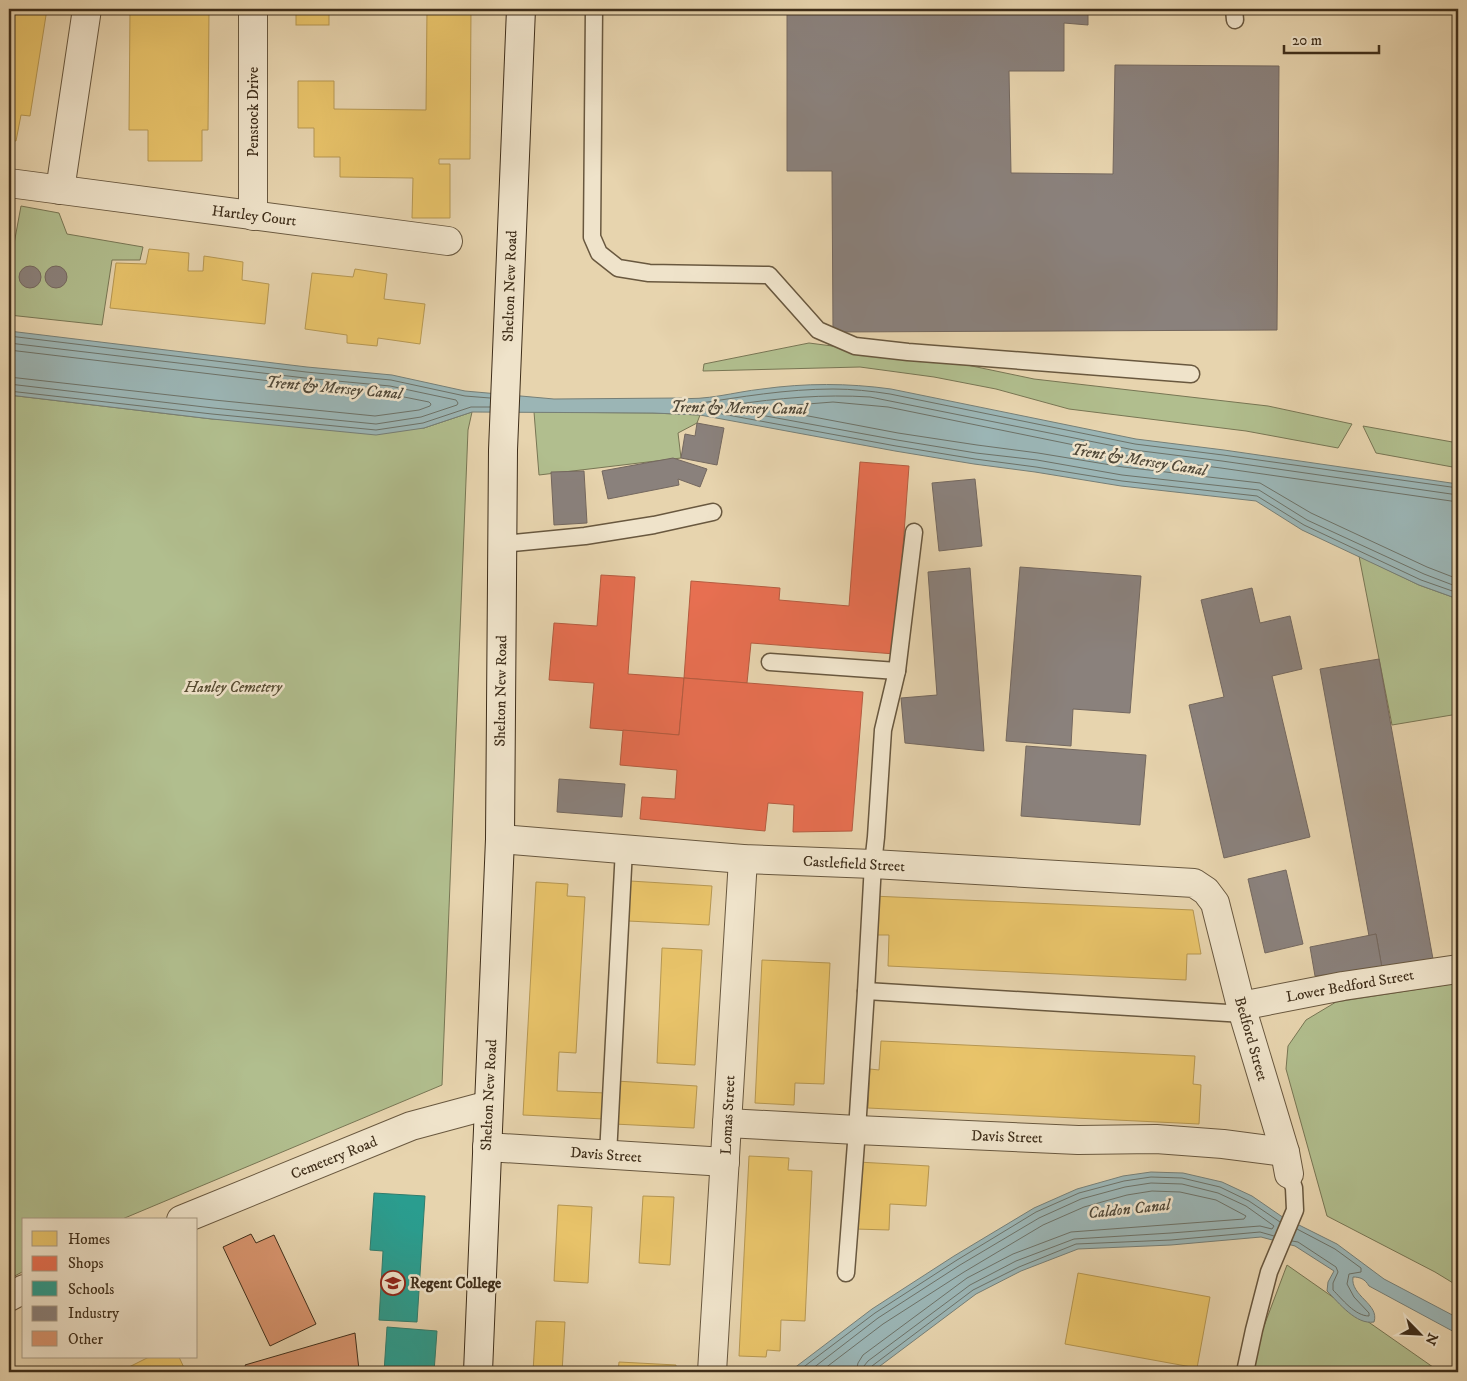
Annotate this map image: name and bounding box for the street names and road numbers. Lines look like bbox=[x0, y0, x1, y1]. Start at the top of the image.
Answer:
street label: Penstock Drive bbox=[244, 67, 263, 157]
street label: Hartley Court bbox=[211, 201, 298, 231]
street label: Shelton New Road bbox=[499, 229, 521, 342]
street label: Shelton New Road bbox=[491, 635, 511, 747]
street label: Castlefield Street bbox=[802, 852, 906, 876]
street label: Lower Bedford Street bbox=[1285, 965, 1416, 1007]
street label: Bedford Street bbox=[1230, 995, 1272, 1084]
street label: Shelton New Road bbox=[477, 1038, 501, 1151]
street label: Lomas Street bbox=[716, 1075, 740, 1155]
street label: Davis Street bbox=[971, 1126, 1043, 1148]
street label: Cemetery Road bbox=[288, 1132, 380, 1184]
street label: Davis Street bbox=[570, 1143, 643, 1167]

